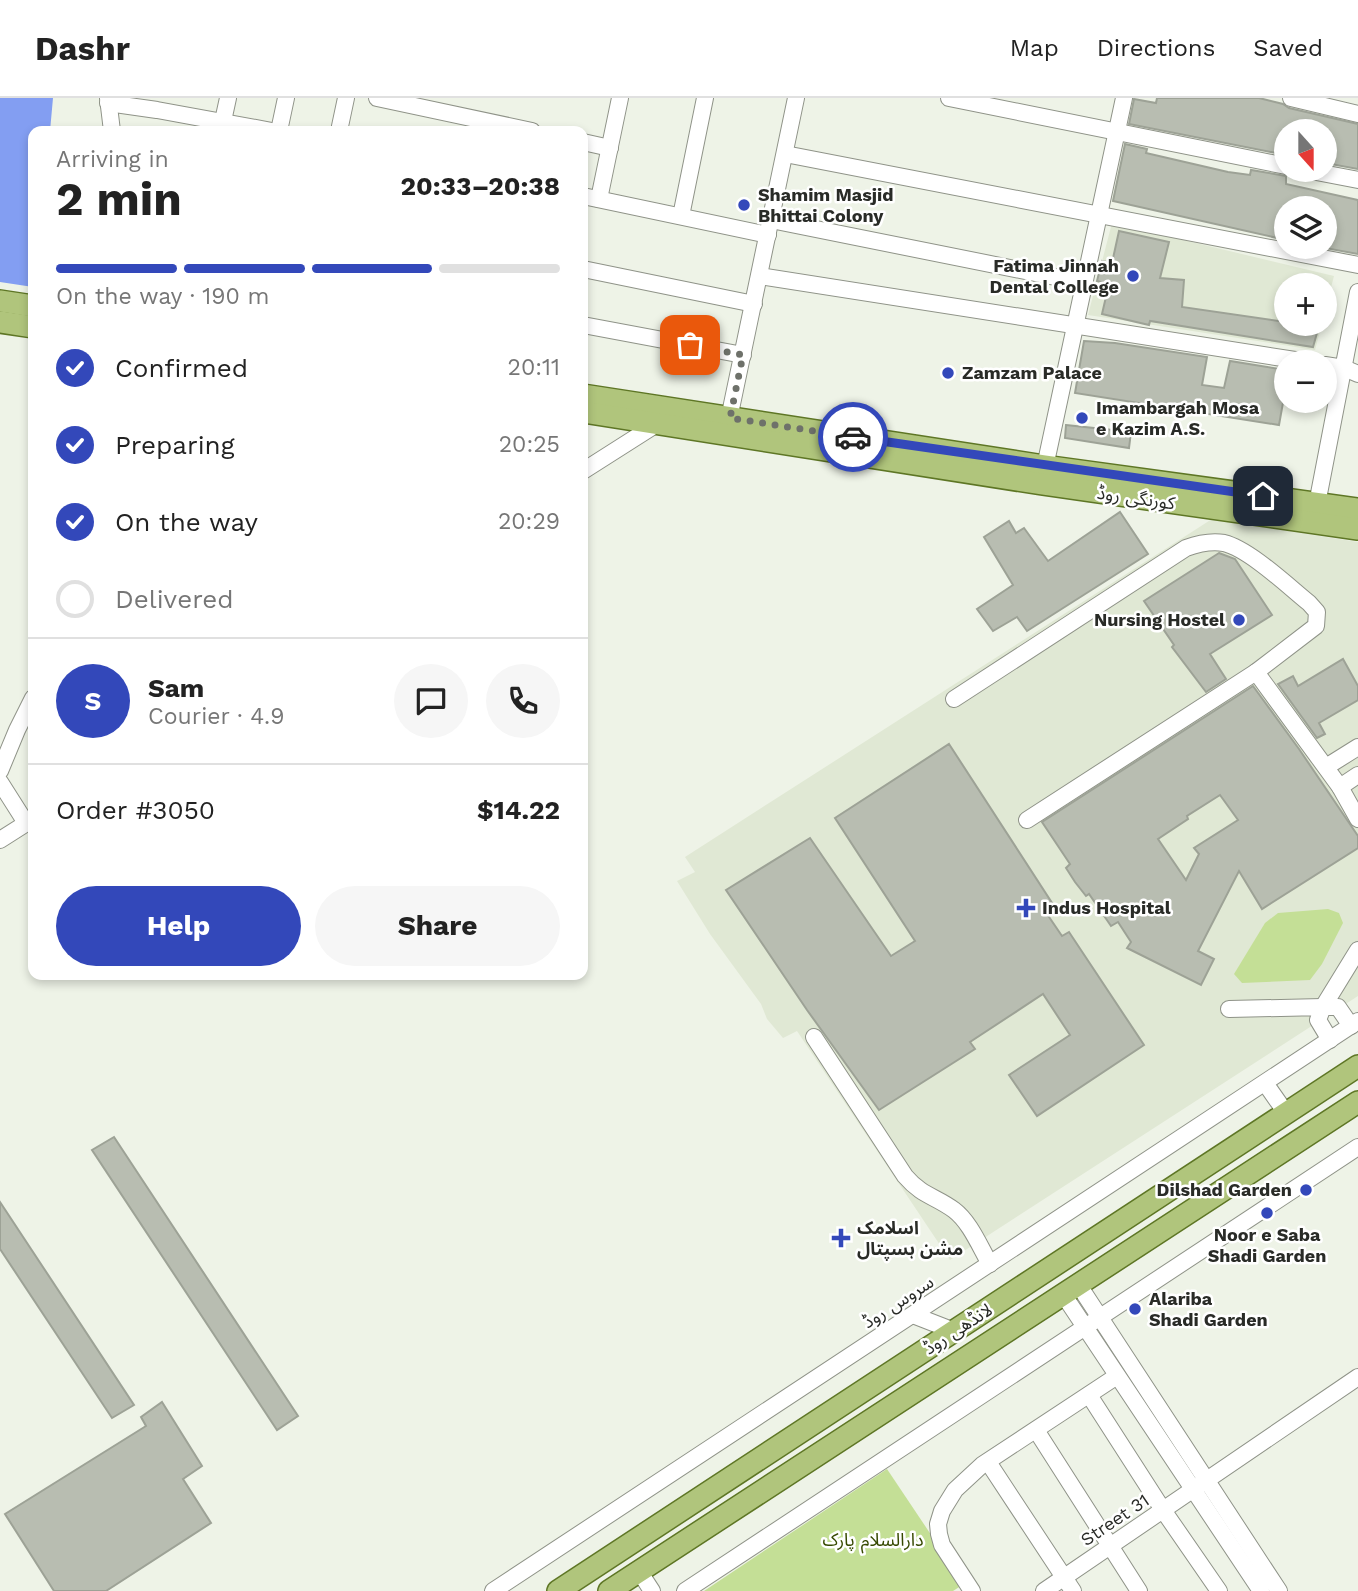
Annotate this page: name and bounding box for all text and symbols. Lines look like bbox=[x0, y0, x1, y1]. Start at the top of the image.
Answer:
text: Dashr bbox=[35, 29, 130, 68]
text: Map bbox=[1010, 34, 1059, 62]
text: Directions bbox=[1097, 34, 1215, 62]
text: Saved bbox=[1253, 34, 1323, 62]
north arrow bbox=[1274, 119, 1337, 182]
map controls bbox=[1274, 119, 1337, 413]
text: Arriving in bbox=[56, 146, 169, 173]
text: 20:33–20:38 bbox=[400, 171, 560, 201]
text: 2 min bbox=[56, 172, 182, 226]
place label: Shamim Masjid Bhittai Colony bbox=[758, 184, 894, 226]
button: layers bbox=[1274, 196, 1337, 259]
marker: Shamim Masjid Bhittai Colony bbox=[736, 197, 752, 213]
place label: Fatima Jinnah Dental College bbox=[990, 255, 1119, 297]
marker: Fatima Jinnah Dental College bbox=[1125, 268, 1141, 284]
button: + bbox=[1274, 273, 1337, 336]
text: On the way · 190 m bbox=[56, 283, 269, 310]
pin bbox=[660, 315, 720, 375]
icon: bag bbox=[671, 326, 709, 364]
icon: check bbox=[56, 349, 94, 387]
button: − bbox=[1274, 350, 1337, 413]
text: Confirmed bbox=[115, 353, 248, 383]
text: 20:11 bbox=[508, 354, 560, 381]
place label: Zamzam Palace bbox=[962, 362, 1102, 383]
marker: Zamzam Palace bbox=[940, 365, 956, 381]
place label: Imambargah Mosa e Kazim A.S. bbox=[1096, 397, 1260, 439]
courier bbox=[818, 402, 888, 472]
marker: Imambargah Mosa e Kazim A.S. bbox=[1074, 410, 1090, 426]
icon: car bbox=[834, 418, 872, 456]
icon: check bbox=[56, 426, 94, 464]
text: Preparing bbox=[115, 430, 235, 460]
text: 20:25 bbox=[499, 431, 560, 458]
pin bbox=[1233, 466, 1293, 526]
icon: home bbox=[1244, 477, 1282, 515]
street label: کورنگی روڈ bbox=[1096, 482, 1177, 514]
icon: check bbox=[56, 503, 94, 541]
text: On the way bbox=[115, 507, 258, 537]
text: 20:29 bbox=[498, 508, 560, 535]
text: Delivered bbox=[115, 584, 234, 614]
place label: Nursing Hostel bbox=[1094, 609, 1225, 630]
marker: Nursing Hostel bbox=[1231, 612, 1247, 628]
button: chat bbox=[394, 664, 468, 738]
button: phone bbox=[486, 664, 560, 738]
text: Sam bbox=[148, 673, 204, 703]
text: S bbox=[85, 686, 101, 716]
text: Courier · 4.9 bbox=[148, 703, 284, 730]
text: Order #3050 bbox=[56, 795, 215, 825]
text: $14.22 bbox=[477, 795, 560, 825]
button: Help bbox=[56, 886, 301, 966]
button: Share bbox=[315, 886, 560, 966]
place label: Indus Hospital bbox=[1042, 897, 1171, 918]
marker: Indus Hospital bbox=[1016, 898, 1036, 918]
place label: Dilshad Garden bbox=[1157, 1179, 1292, 1200]
marker: Dilshad Garden bbox=[1298, 1182, 1314, 1198]
marker: Noor e Saba Shadi Garden bbox=[1259, 1205, 1275, 1221]
place label: اسلامک مشن ہسپتال bbox=[857, 1217, 963, 1261]
place label: Noor e Saba Shadi Garden bbox=[1208, 1224, 1326, 1266]
marker: اسلامک مشن ہسپتال bbox=[831, 1228, 851, 1248]
street label: سروس روڈ bbox=[858, 1271, 938, 1333]
place label: Alariba Shadi Garden bbox=[1149, 1288, 1268, 1330]
street label: لانڈھی روڈ bbox=[919, 1299, 997, 1359]
marker: Alariba Shadi Garden bbox=[1127, 1301, 1143, 1317]
street label: Street 31 bbox=[1077, 1489, 1153, 1550]
park label: دارالسلام پارک bbox=[822, 1529, 924, 1554]

